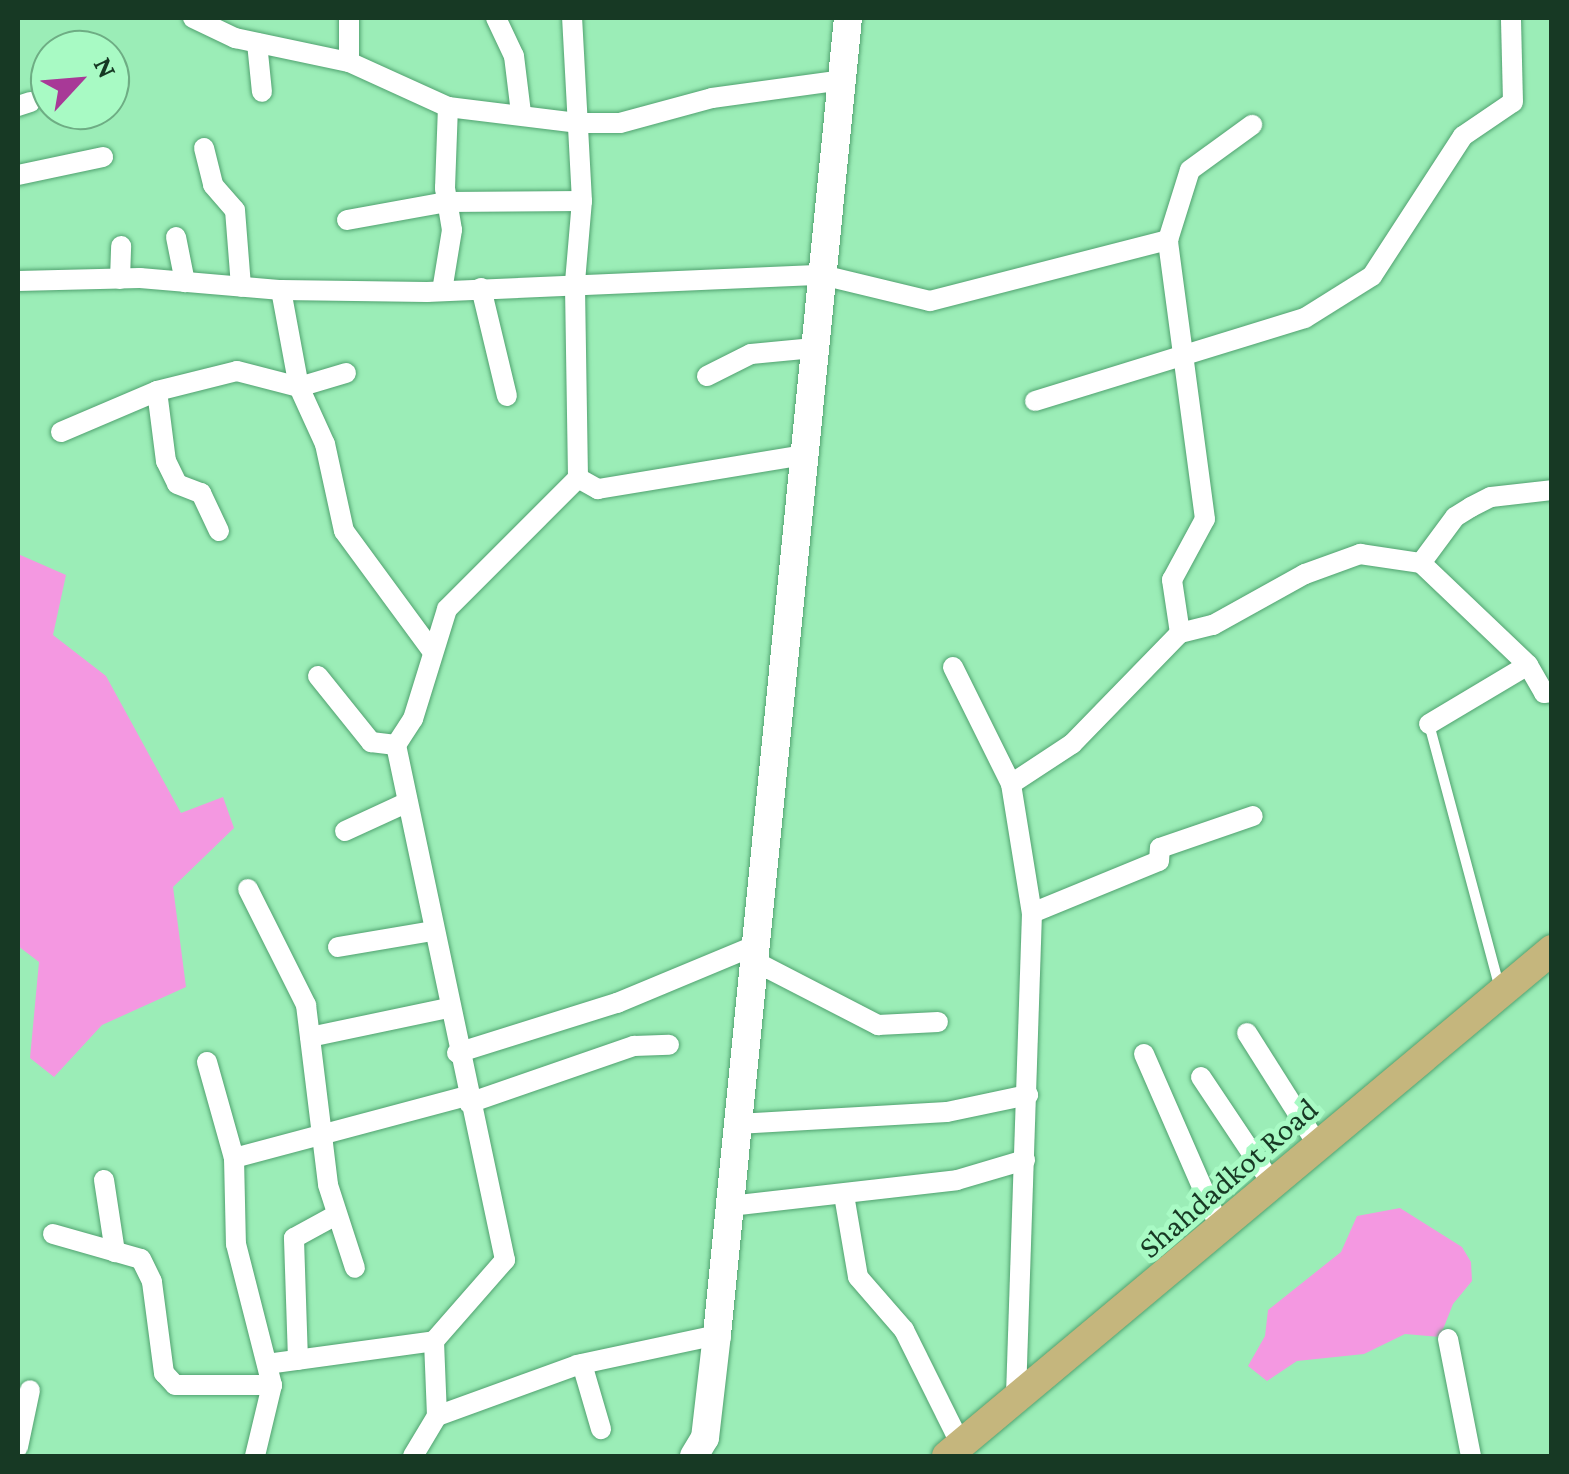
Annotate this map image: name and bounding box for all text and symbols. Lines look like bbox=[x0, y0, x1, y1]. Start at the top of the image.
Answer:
north arrow bbox=[30, 30, 130, 130]
text: N bbox=[87, 52, 124, 83]
street label: Shahdadkot Road bbox=[1130, 1090, 1326, 1266]

